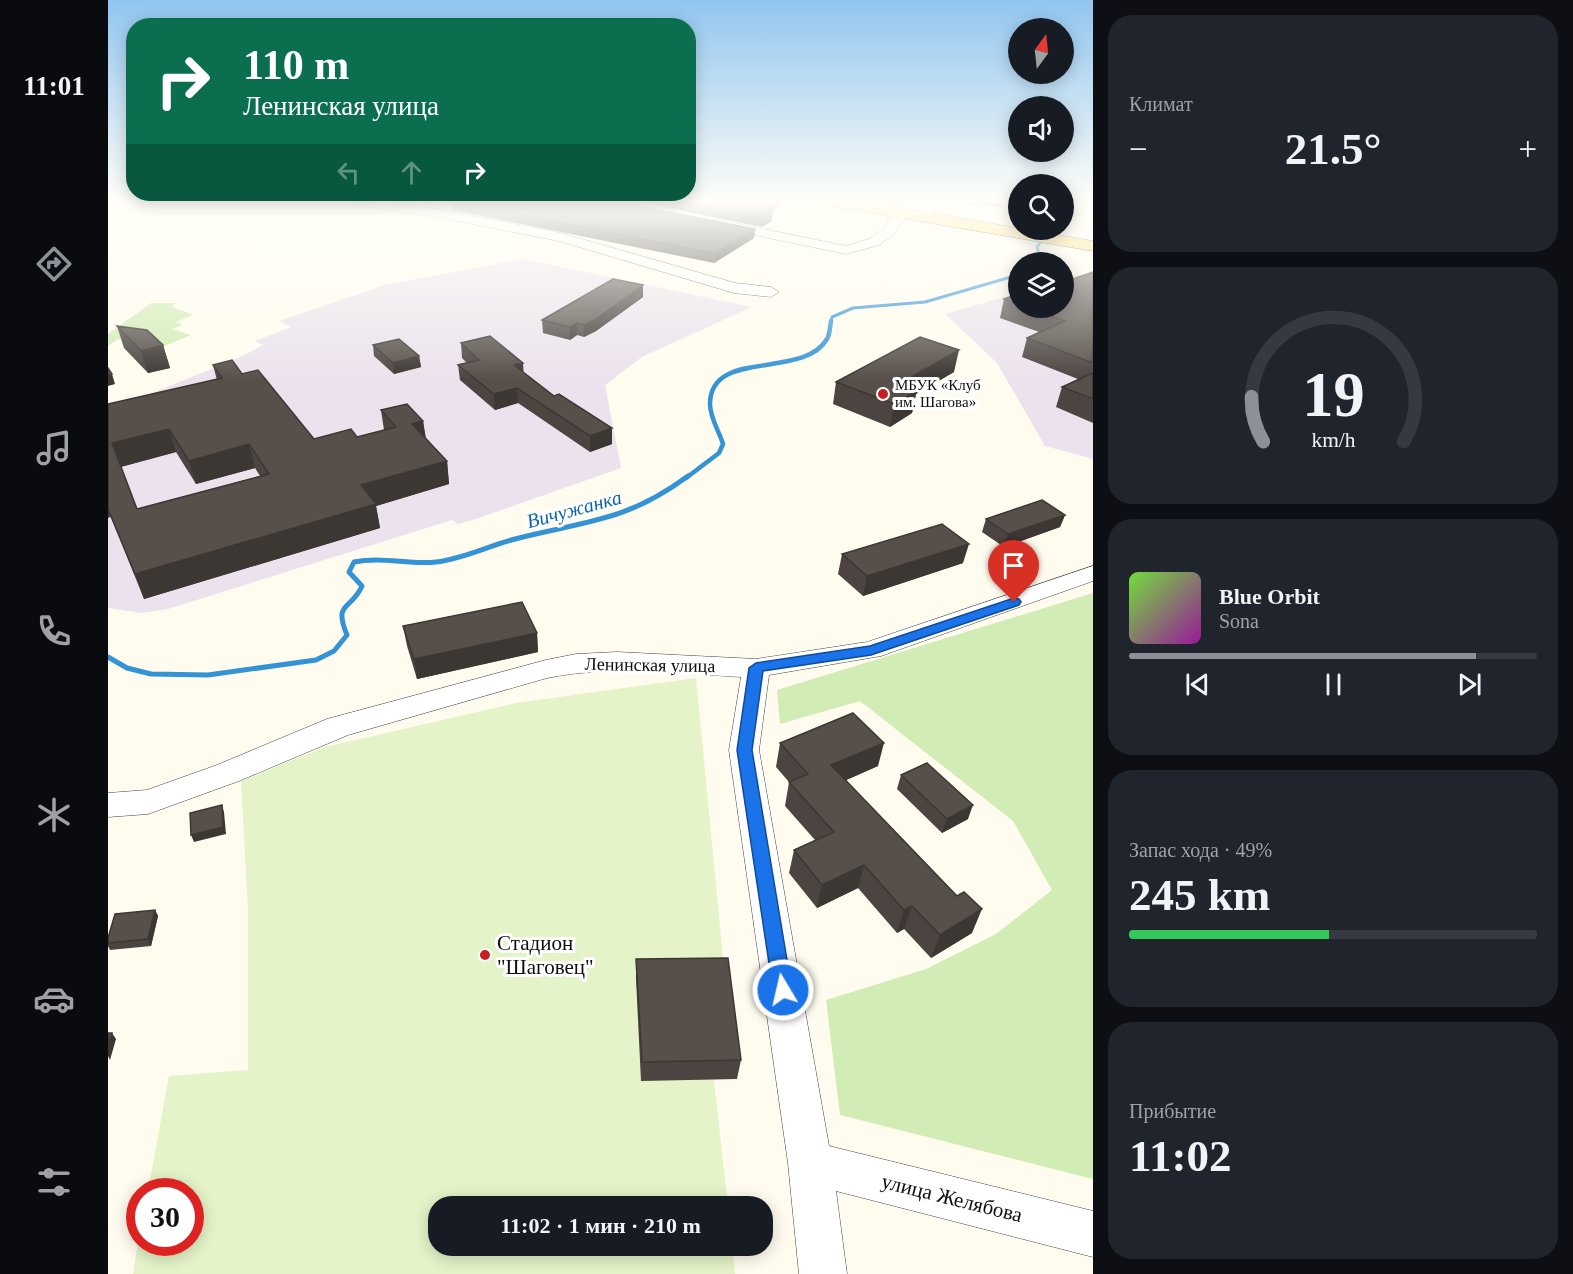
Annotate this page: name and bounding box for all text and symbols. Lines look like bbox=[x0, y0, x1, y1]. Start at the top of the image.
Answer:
north arrow bbox=[1008, 18, 1074, 84]
map controls bbox=[1008, 18, 1074, 318]
icon: right bbox=[144, 42, 222, 120]
text: 110 m bbox=[243, 42, 349, 88]
text: 11:01 bbox=[23, 71, 85, 101]
text: Ленинская улица bbox=[243, 91, 439, 121]
text: Климат bbox=[1129, 93, 1193, 115]
button: sound bbox=[1008, 96, 1074, 162]
text: 21.5° bbox=[1285, 124, 1381, 174]
text: − bbox=[1129, 131, 1148, 167]
text: + bbox=[1518, 131, 1537, 167]
icon: left bbox=[332, 156, 365, 189]
icon: ahead bbox=[395, 156, 428, 189]
icon: right bbox=[458, 156, 491, 189]
button: search bbox=[1008, 174, 1074, 240]
icon: directions bbox=[33, 243, 75, 285]
button: layers bbox=[1008, 252, 1074, 318]
text: 19 bbox=[1302, 360, 1364, 429]
place label: МБУК «Клуб им. Шагова» bbox=[895, 377, 981, 410]
marker: МБУК «Клуб им. Шагова» bbox=[876, 387, 890, 401]
icon: music bbox=[33, 427, 75, 469]
text: km/h bbox=[1311, 429, 1355, 453]
water label: Вичужанка bbox=[524, 486, 624, 533]
pin bbox=[988, 540, 1039, 602]
icon: arrive bbox=[997, 549, 1030, 582]
text: Blue Orbit bbox=[1219, 584, 1320, 609]
icon: phone bbox=[33, 610, 75, 652]
text: Sona bbox=[1219, 610, 1259, 632]
street label: Ленинская улица bbox=[585, 654, 715, 676]
icon: previous bbox=[1181, 668, 1214, 701]
icon: pause bbox=[1317, 668, 1350, 701]
icon: next bbox=[1453, 668, 1486, 701]
icon: climate bbox=[33, 794, 75, 836]
text: Запас хода · 49% bbox=[1129, 839, 1272, 861]
text: 245 km bbox=[1129, 870, 1270, 920]
place label: Стадион "Шаговец" bbox=[497, 931, 594, 979]
marker: Стадион "Шаговец" bbox=[478, 948, 492, 962]
position arrow bbox=[751, 958, 815, 1022]
icon: car bbox=[33, 978, 75, 1020]
text: Прибытие bbox=[1129, 1100, 1216, 1122]
text: 11:02 bbox=[1129, 1131, 1232, 1181]
icon: filters bbox=[33, 1161, 75, 1203]
street label: улица Желябова bbox=[879, 1169, 1026, 1227]
speed limit sign: 30 bbox=[126, 1178, 204, 1256]
text: 11:02 · 1 мин · 210 m bbox=[500, 1213, 701, 1238]

